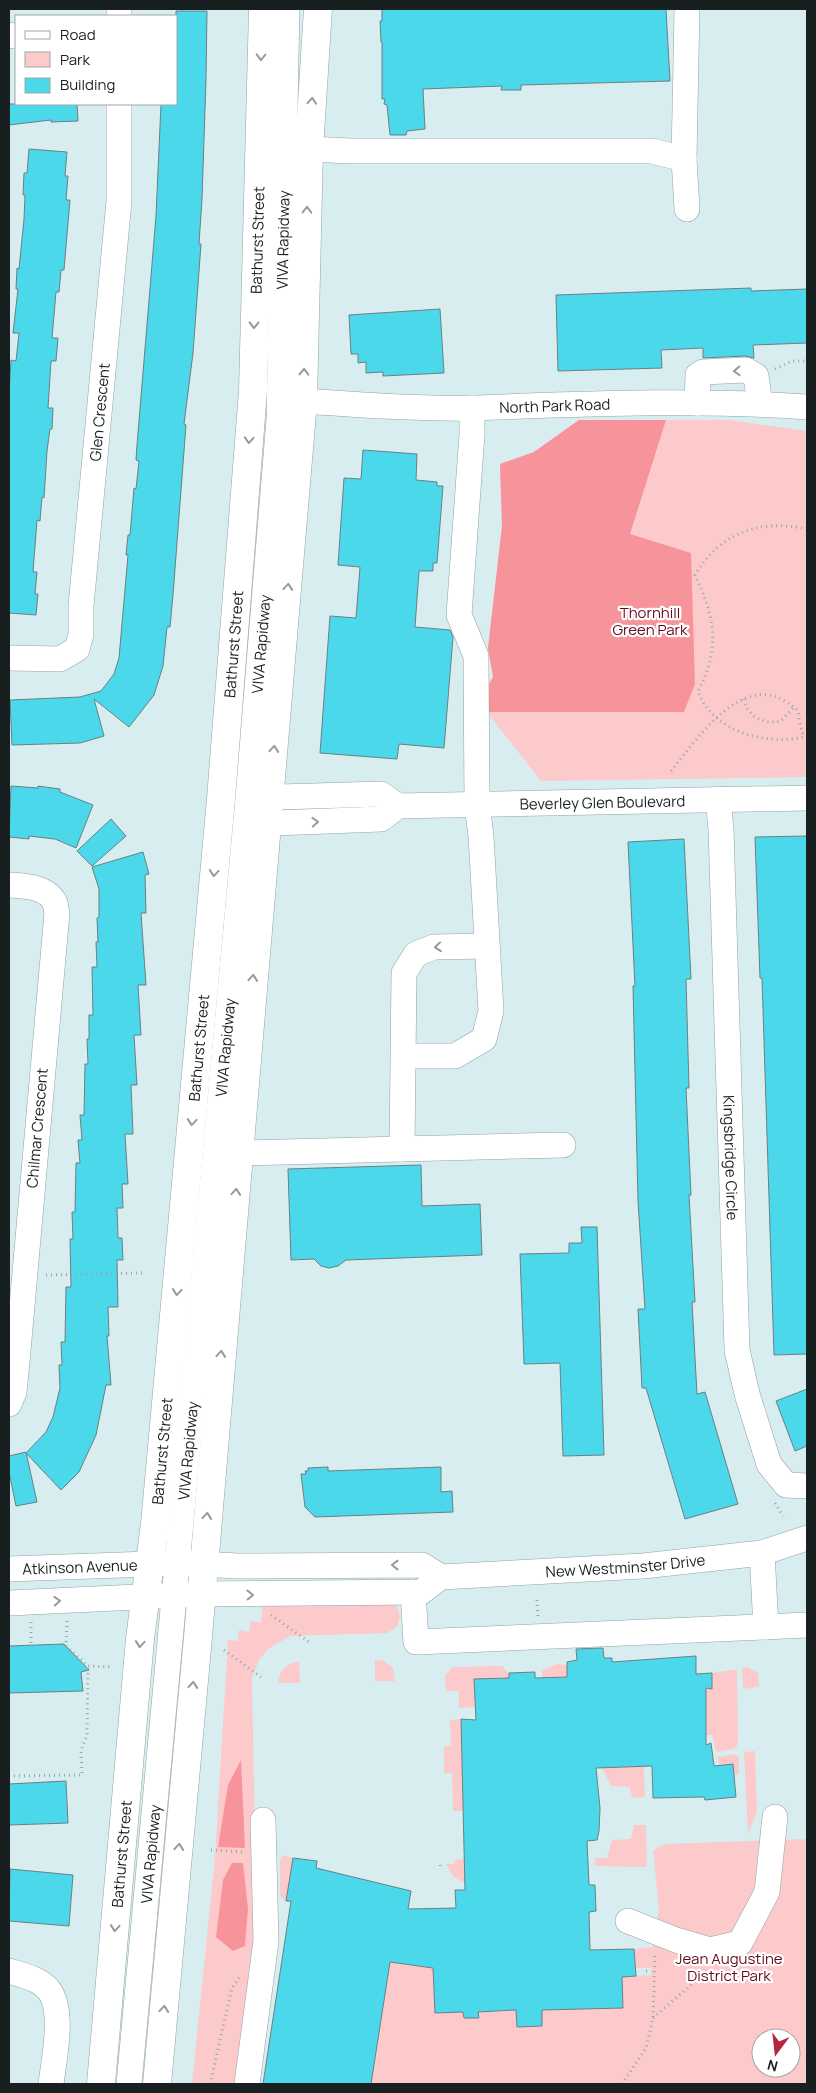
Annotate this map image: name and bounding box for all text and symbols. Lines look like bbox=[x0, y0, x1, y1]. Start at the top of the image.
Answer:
legend bbox=[15, 15, 178, 105]
text: Road bbox=[60, 24, 96, 45]
text: Park bbox=[60, 49, 90, 70]
one-way arrow bbox=[255, 54, 266, 62]
text: Building bbox=[60, 74, 115, 95]
one-way arrow bbox=[306, 96, 317, 104]
street label: Bathurst Street bbox=[245, 186, 269, 294]
street label: VIVA Rapidway bbox=[271, 190, 294, 290]
one-way arrow bbox=[302, 206, 313, 214]
one-way arrow bbox=[249, 322, 259, 329]
street label: Glen Crescent bbox=[84, 362, 114, 462]
one-way arrow bbox=[733, 365, 741, 376]
one-way arrow bbox=[299, 368, 309, 376]
street label: North Park Road bbox=[499, 393, 610, 418]
one-way arrow bbox=[244, 436, 255, 444]
one-way arrow bbox=[282, 583, 293, 591]
street label: Bathurst Street bbox=[218, 590, 248, 699]
street label: VIVA Rapidway bbox=[246, 594, 275, 694]
park label: Thornhill Green Park bbox=[613, 602, 688, 640]
one-way arrow bbox=[269, 744, 280, 752]
street label: Beverley Glen Boulevard bbox=[520, 790, 685, 814]
one-way arrow bbox=[311, 816, 319, 827]
one-way arrow bbox=[209, 869, 220, 877]
one-way arrow bbox=[434, 941, 442, 952]
one-way arrow bbox=[247, 974, 258, 982]
street label: Bathurst Street bbox=[183, 993, 214, 1102]
street label: VIVA Rapidway bbox=[210, 997, 240, 1098]
street label: Chilmar Crescent bbox=[21, 1067, 53, 1189]
street label: Kingsbridge Circle bbox=[719, 1095, 744, 1221]
one-way arrow bbox=[187, 1118, 198, 1126]
one-way arrow bbox=[230, 1188, 241, 1196]
one-way arrow bbox=[172, 1288, 183, 1296]
one-way arrow bbox=[216, 1349, 227, 1357]
street label: Bathurst Street bbox=[146, 1396, 177, 1505]
street label: VIVA Rapidway bbox=[173, 1400, 203, 1501]
one-way arrow bbox=[202, 1511, 213, 1519]
street label: New Westminster Drive bbox=[545, 1549, 707, 1582]
street label: Atkinson Avenue bbox=[22, 1554, 138, 1579]
one-way arrow bbox=[391, 1560, 399, 1570]
one-way arrow bbox=[246, 1590, 254, 1600]
one-way arrow bbox=[54, 1595, 62, 1606]
one-way arrow bbox=[135, 1641, 146, 1649]
one-way arrow bbox=[188, 1681, 199, 1689]
street label: Bathurst Street bbox=[106, 1799, 136, 1908]
street label: VIVA Rapidway bbox=[135, 1804, 165, 1904]
one-way arrow bbox=[173, 1843, 184, 1851]
one-way arrow bbox=[110, 1925, 121, 1933]
park label: Jean Augustine District Park bbox=[675, 1948, 783, 1986]
one-way arrow bbox=[158, 2005, 169, 2013]
north arrow bbox=[751, 2028, 801, 2078]
text: N bbox=[765, 2056, 780, 2077]

